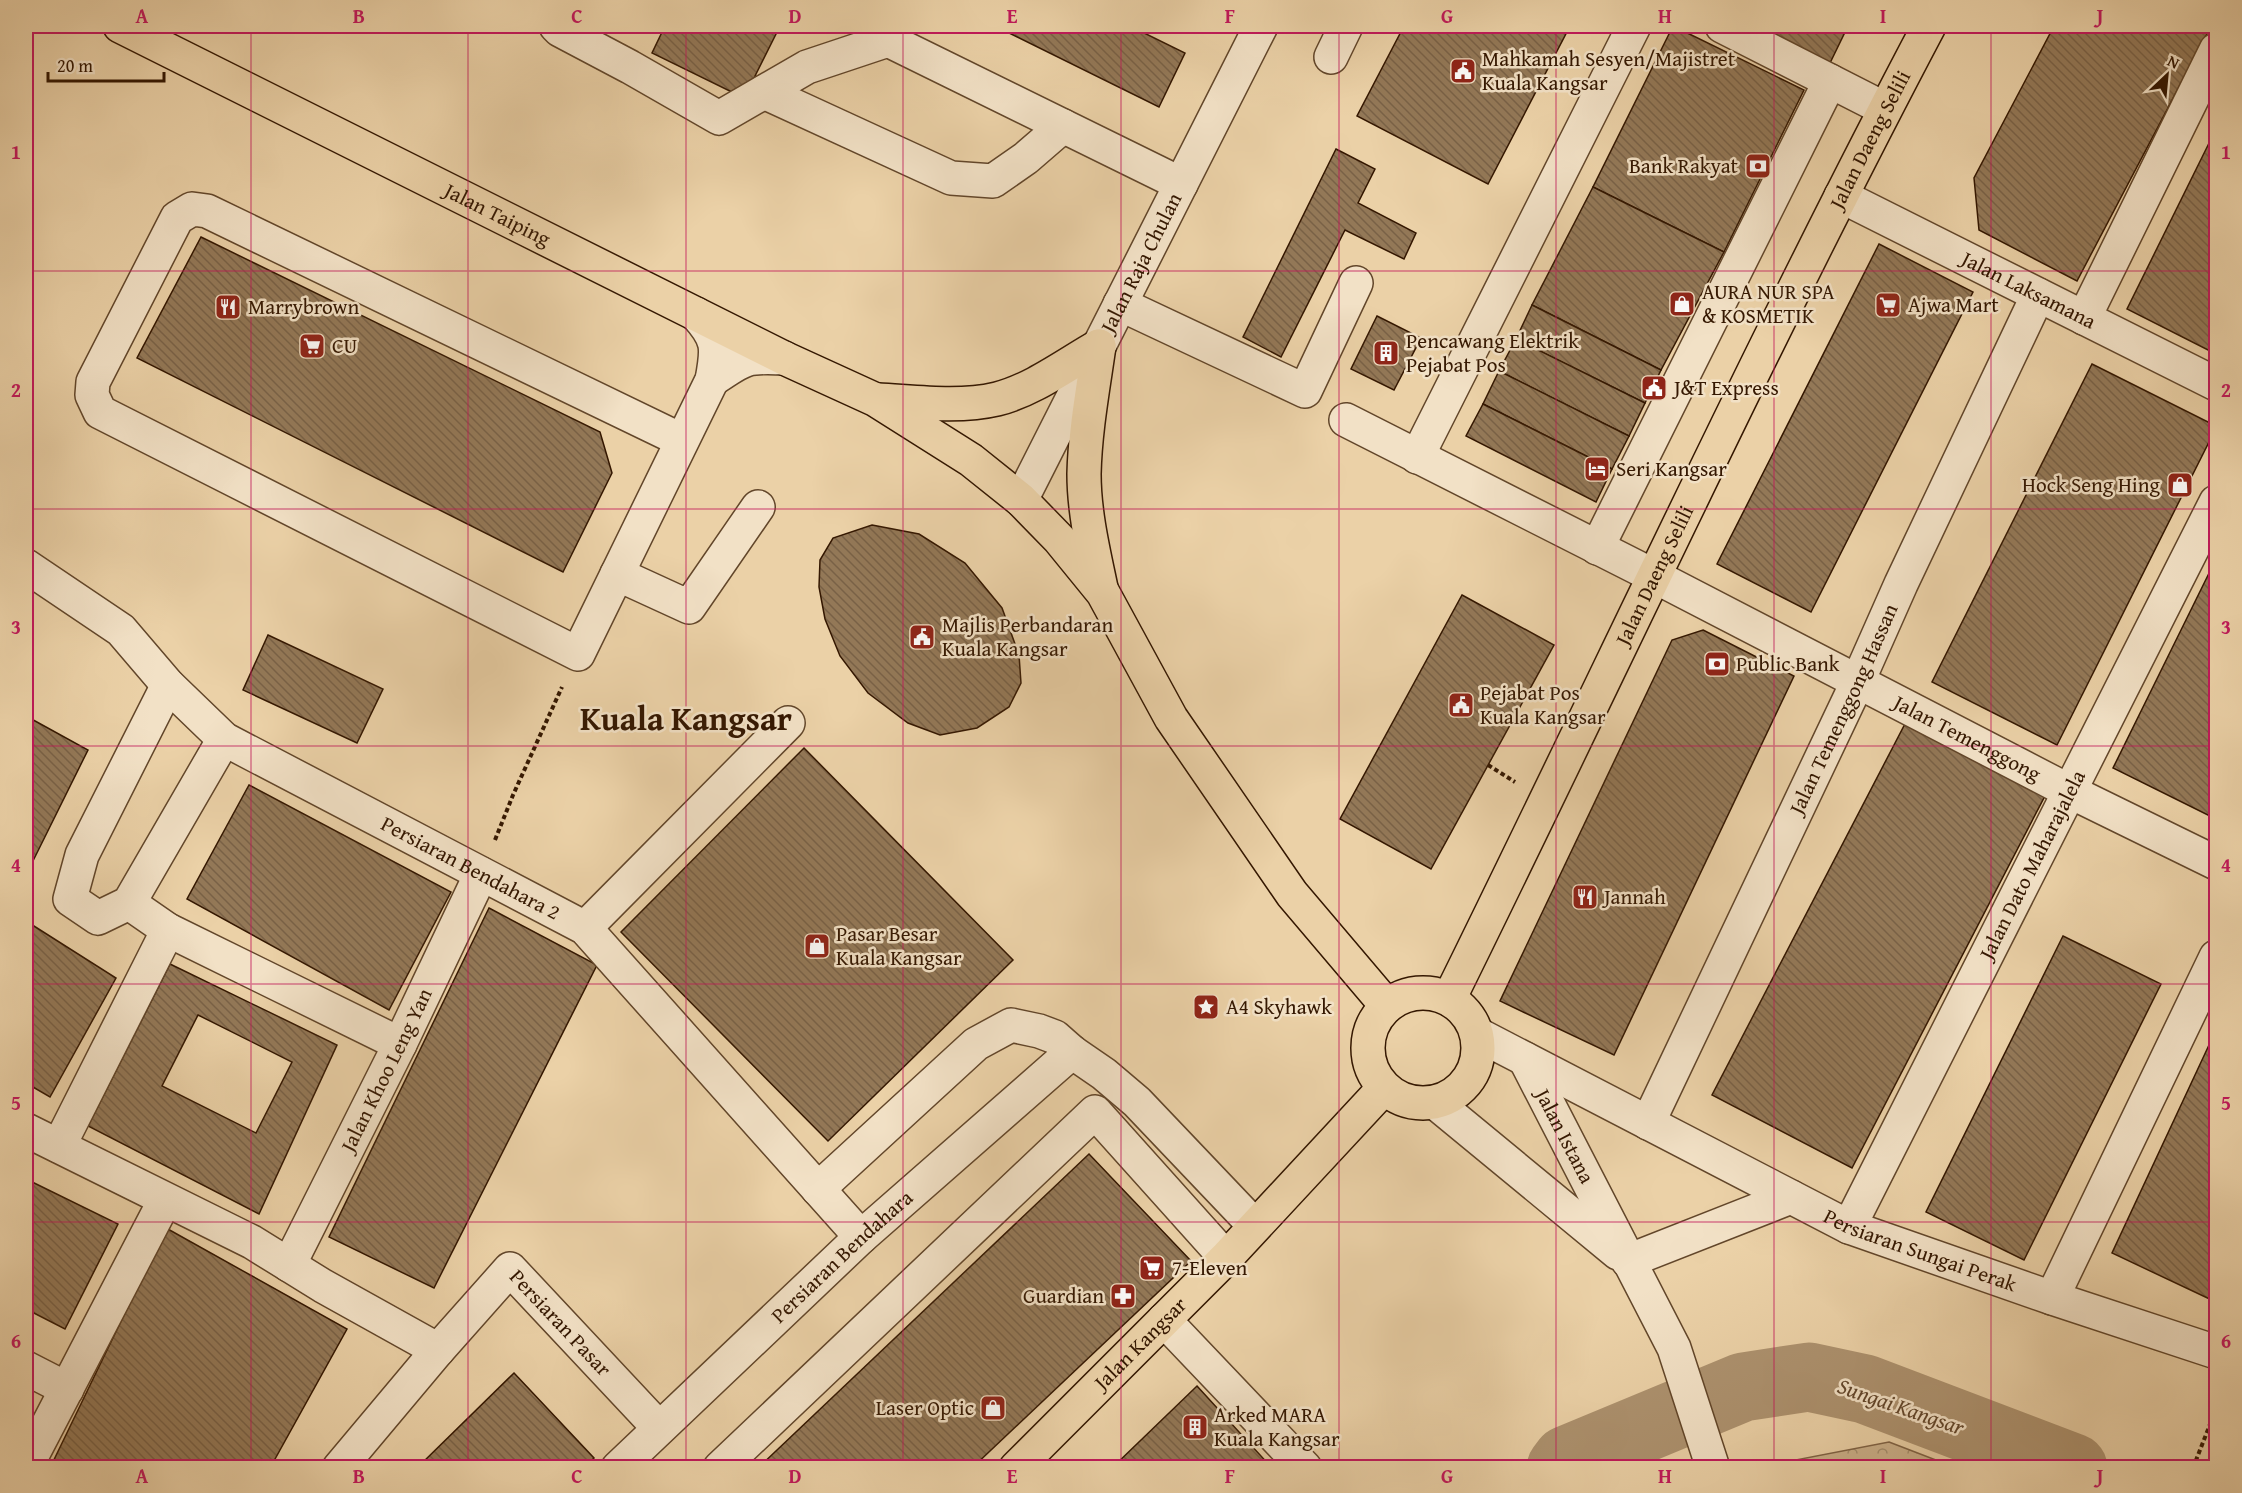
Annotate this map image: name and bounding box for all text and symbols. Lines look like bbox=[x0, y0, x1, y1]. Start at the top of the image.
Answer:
text: A bbox=[136, 1, 149, 30]
text: B bbox=[353, 1, 365, 30]
text: C bbox=[571, 1, 583, 30]
text: D bbox=[788, 1, 802, 30]
text: E bbox=[1007, 1, 1018, 30]
text: F bbox=[1225, 1, 1235, 30]
text: G bbox=[1441, 1, 1453, 30]
text: H bbox=[1658, 1, 1672, 30]
text: I bbox=[1880, 1, 1886, 30]
text: J bbox=[2094, 1, 2104, 30]
place label: Mahkamah Sesyen/Majistret Kuala Kangsar bbox=[1482, 43, 1736, 98]
scale bar bbox=[48, 45, 164, 83]
north arrow bbox=[2137, 45, 2197, 105]
text: N bbox=[2164, 48, 2184, 75]
text: 20 m bbox=[57, 52, 93, 79]
public building icon: Mahkamah Sesyen/Majistret Kuala Kangsar bbox=[1448, 56, 1478, 86]
street label: Jalan Daeng Selili bbox=[1820, 65, 1918, 217]
text: 1 bbox=[11, 137, 21, 166]
text: 1 bbox=[2221, 137, 2231, 166]
place label: Bank Rakyat bbox=[1629, 150, 1739, 181]
bank icon: Bank Rakyat bbox=[1743, 151, 1773, 181]
street label: Jalan Taiping bbox=[437, 173, 557, 254]
street label: Jalan Raja Chulan bbox=[1091, 187, 1189, 341]
street label: Jalan Laksamana bbox=[1954, 242, 2102, 336]
place label: AURA NUR SPA & KOSMETIK bbox=[1702, 276, 1835, 331]
shop icon: AURA NUR SPA & KOSMETIK bbox=[1667, 289, 1697, 319]
place label: Ajwa Mart bbox=[1908, 289, 1999, 320]
supermarket icon: Ajwa Mart bbox=[1873, 290, 1903, 320]
place label: Marrybrown bbox=[248, 291, 359, 322]
restaurant icon: Marrybrown bbox=[213, 292, 243, 322]
place label: Pencawang Elektrik Pejabat Pos bbox=[1406, 325, 1579, 380]
place label: CU bbox=[332, 330, 357, 361]
supermarket icon: CU bbox=[297, 331, 327, 361]
building icon: Pencawang Elektrik Pejabat Pos bbox=[1371, 338, 1401, 368]
place label: J&T Express bbox=[1671, 372, 1779, 403]
public building icon: J&T Express bbox=[1639, 373, 1669, 403]
text: 2 bbox=[11, 375, 21, 404]
text: 2 bbox=[2221, 375, 2231, 404]
place label: Seri Kangsar bbox=[1616, 453, 1727, 484]
hotel icon: Seri Kangsar bbox=[1582, 454, 1612, 484]
place label: Hock Seng Hing bbox=[2022, 469, 2161, 500]
shop icon: Hock Seng Hing bbox=[2165, 470, 2195, 500]
street label: Jalan Daeng Selili bbox=[1606, 500, 1701, 653]
street label: Jalan Temenggong Hassan bbox=[1780, 598, 1906, 822]
place label: Majlis Perbandaran Kuala Kangsar bbox=[942, 609, 1113, 664]
text: 3 bbox=[11, 612, 21, 641]
text: 3 bbox=[2221, 612, 2231, 641]
public building icon: Majlis Perbandaran Kuala Kangsar bbox=[907, 622, 937, 652]
place label: Public Bank bbox=[1736, 648, 1840, 679]
bank icon: Public Bank bbox=[1702, 649, 1732, 679]
place label: Pejabat Pos Kuala Kangsar bbox=[1480, 677, 1606, 732]
street label: Jalan Temenggong bbox=[1886, 685, 2047, 789]
public building icon: Pejabat Pos Kuala Kangsar bbox=[1446, 690, 1476, 720]
district label: Kuala Kangsar bbox=[580, 694, 792, 742]
street label: Jalan Dato Maharajalela bbox=[1970, 764, 2093, 967]
street label: Persiaran Bendahara 2 bbox=[376, 808, 566, 927]
text: 4 bbox=[11, 850, 21, 879]
text: 4 bbox=[2221, 850, 2231, 879]
place label: Jannah bbox=[1601, 881, 1666, 912]
restaurant icon: Jannah bbox=[1570, 882, 1600, 912]
place label: Pasar Besar Kuala Kangsar bbox=[836, 918, 962, 973]
shop icon: Pasar Besar Kuala Kangsar bbox=[802, 931, 832, 961]
street label: Jalan Khoo Leng Yan bbox=[331, 983, 440, 1160]
place label: A4 Skyhawk bbox=[1226, 991, 1332, 1022]
place icon: A4 Skyhawk bbox=[1191, 992, 1221, 1022]
street label: Jalan Istana bbox=[1527, 1081, 1603, 1189]
text: 5 bbox=[11, 1088, 21, 1117]
text: 5 bbox=[2221, 1088, 2231, 1117]
street label: Persiaran Bendahara bbox=[764, 1182, 919, 1330]
street label: Persiaran Sungai Perak bbox=[1818, 1200, 2021, 1300]
place label: 7-Eleven bbox=[1172, 1252, 1248, 1283]
supermarket icon: 7-Eleven bbox=[1137, 1253, 1167, 1283]
street label: Persiaran Pasar bbox=[503, 1262, 619, 1383]
place label: Guardian bbox=[1023, 1280, 1104, 1311]
pharmacy icon: Guardian bbox=[1108, 1281, 1138, 1311]
street label: Jalan Kangsar bbox=[1084, 1289, 1194, 1399]
text: 6 bbox=[11, 1326, 21, 1355]
text: 6 bbox=[2221, 1326, 2231, 1355]
water label: Sungai Kangsar bbox=[1833, 1369, 1969, 1443]
place label: Laser Optic bbox=[876, 1392, 974, 1423]
shop icon: Laser Optic bbox=[978, 1393, 1008, 1423]
place label: Arked MARA Kuala Kangsar bbox=[1214, 1399, 1340, 1454]
building icon: Arked MARA Kuala Kangsar bbox=[1180, 1412, 1210, 1442]
text: A bbox=[136, 1461, 149, 1490]
text: B bbox=[353, 1461, 365, 1490]
text: C bbox=[571, 1461, 583, 1490]
text: D bbox=[788, 1461, 802, 1490]
text: E bbox=[1007, 1461, 1018, 1490]
text: F bbox=[1225, 1461, 1235, 1490]
text: G bbox=[1441, 1461, 1453, 1490]
text: H bbox=[1658, 1461, 1672, 1490]
text: I bbox=[1880, 1461, 1886, 1490]
text: J bbox=[2094, 1461, 2104, 1490]

